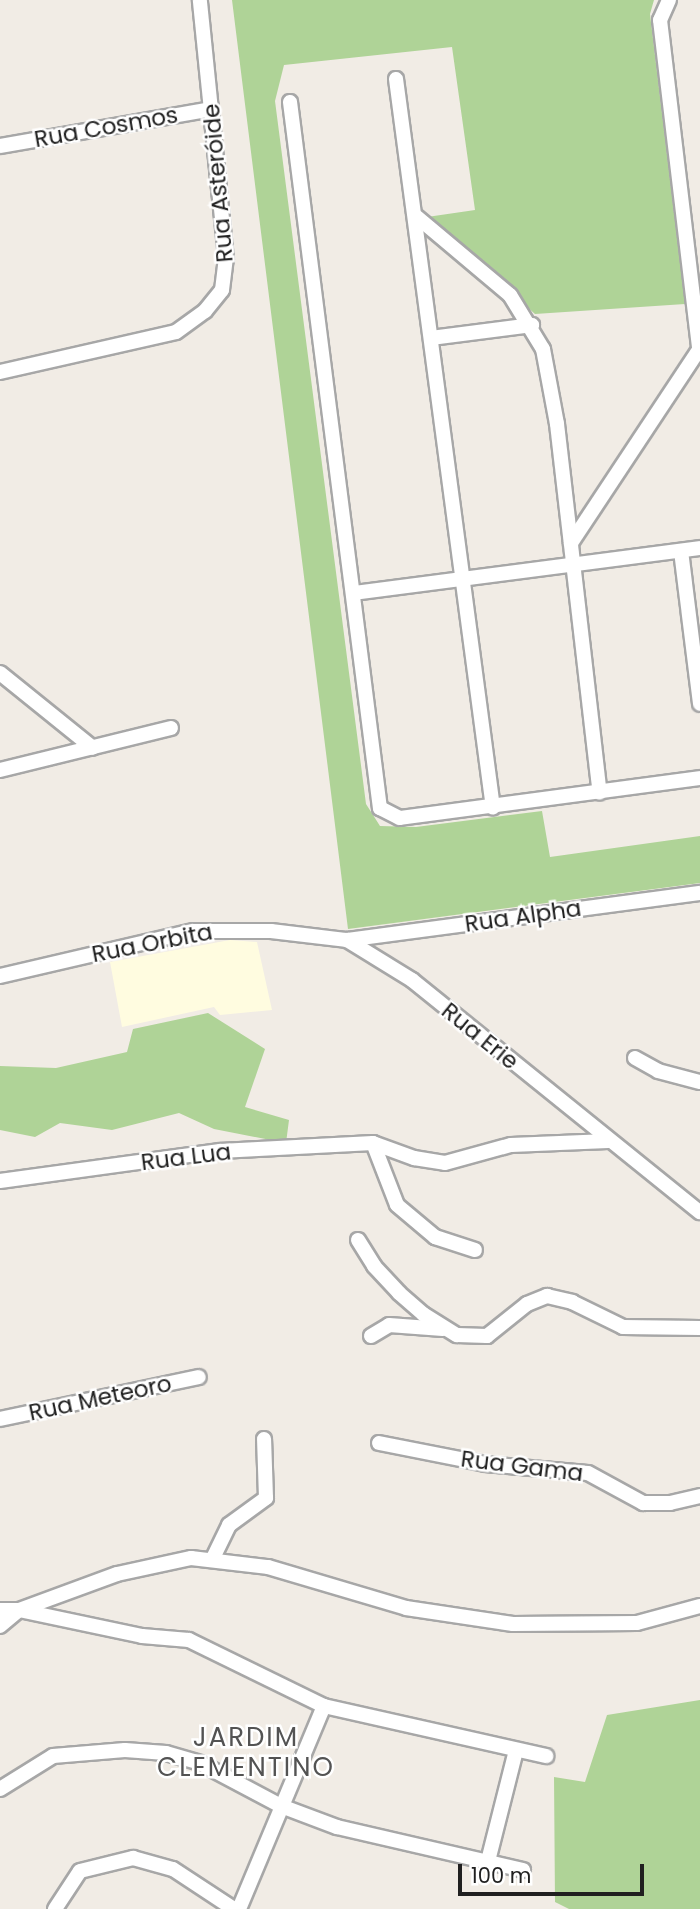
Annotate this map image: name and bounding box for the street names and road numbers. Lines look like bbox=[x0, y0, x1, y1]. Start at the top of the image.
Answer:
street label: Rua Cosmos bbox=[32, 101, 180, 153]
street label: Rua Asteróide bbox=[197, 102, 239, 264]
street label: Rua Alpha bbox=[463, 894, 583, 938]
street label: Rua Orbita bbox=[89, 918, 215, 968]
street label: Rua Erie bbox=[436, 997, 524, 1075]
street label: Rua Lua bbox=[139, 1138, 233, 1176]
street label: Rua Meteoro bbox=[26, 1369, 174, 1427]
street label: Rua Gama bbox=[459, 1445, 585, 1487]

